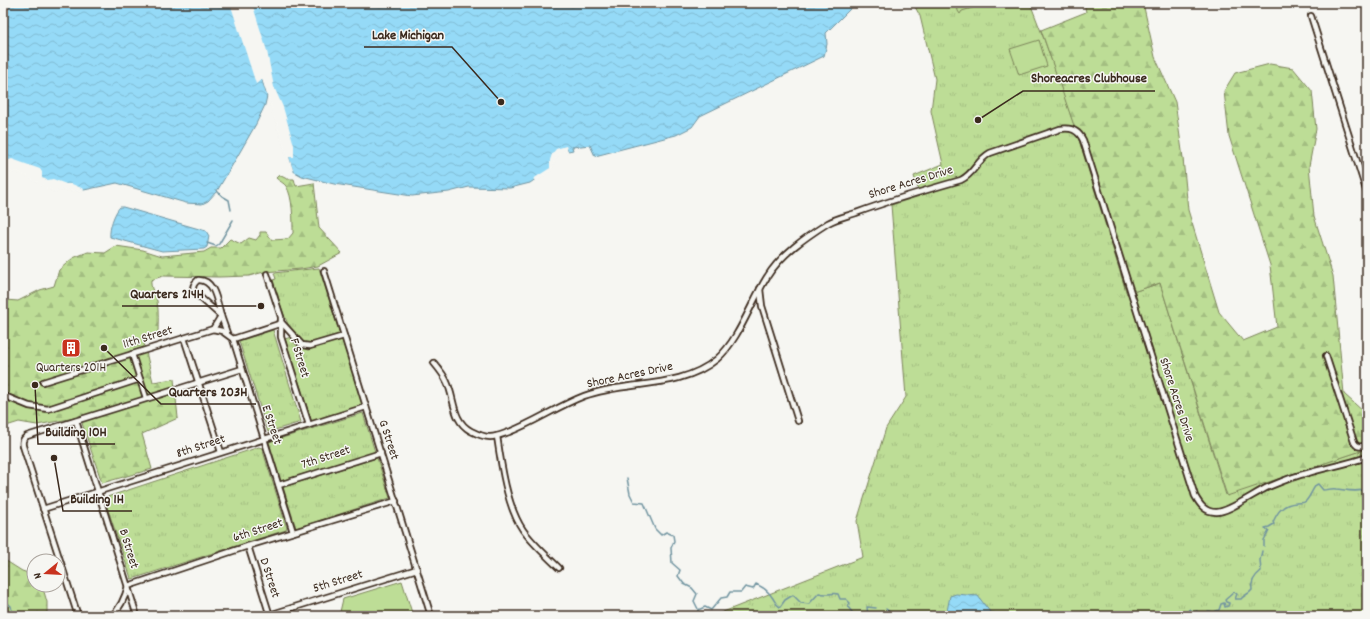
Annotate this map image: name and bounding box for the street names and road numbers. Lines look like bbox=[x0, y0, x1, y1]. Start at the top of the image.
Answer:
street label: Shore Acres Drive bbox=[866, 161, 956, 205]
street label: 11th Street bbox=[121, 321, 175, 355]
street label: F Street bbox=[284, 336, 314, 380]
street label: Shore Acres Drive bbox=[1153, 356, 1199, 445]
street label: Shore Acres Drive bbox=[585, 358, 675, 394]
street label: E Street bbox=[256, 403, 286, 447]
street label: G Street bbox=[373, 418, 403, 463]
street label: 8th Street bbox=[174, 430, 228, 464]
street label: 7th Street bbox=[299, 441, 353, 475]
street label: 6th Street bbox=[230, 514, 286, 548]
street label: B Street bbox=[113, 527, 143, 571]
street label: D Street bbox=[254, 555, 284, 601]
street label: 5th Street bbox=[311, 565, 366, 599]

